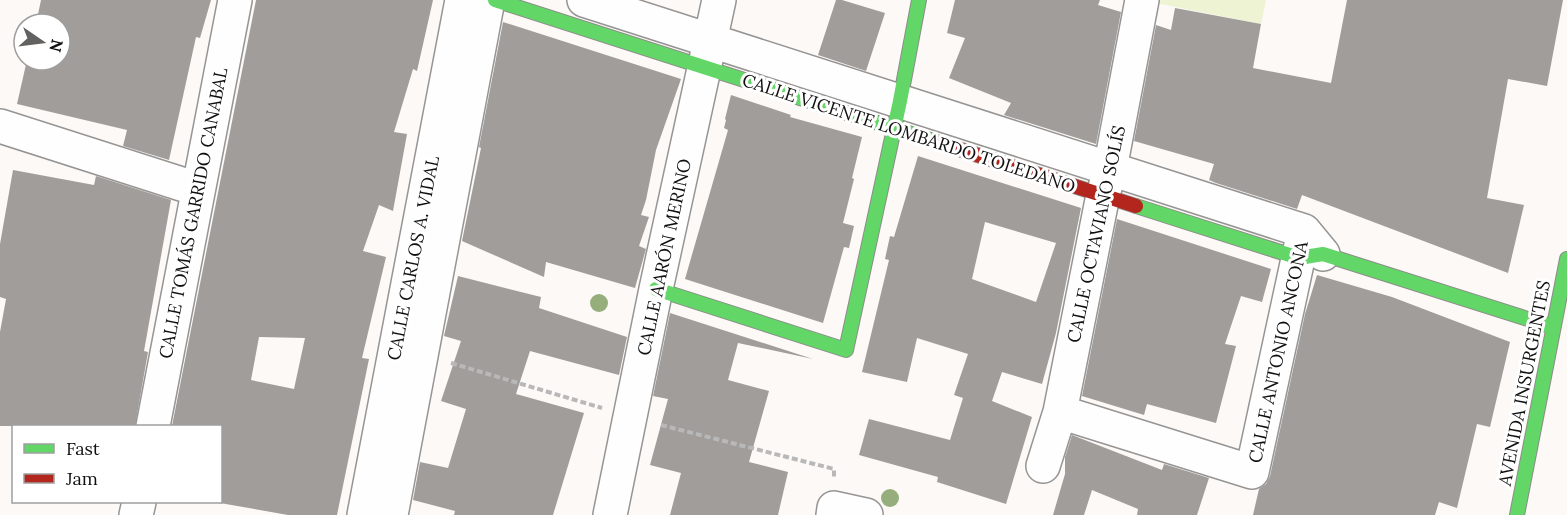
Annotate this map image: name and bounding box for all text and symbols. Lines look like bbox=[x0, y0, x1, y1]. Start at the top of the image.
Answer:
north arrow bbox=[12, 12, 72, 72]
text: N bbox=[45, 37, 68, 54]
street label: CALLE TOMÁS GARRIDO CANABAL bbox=[153, 65, 233, 360]
street label: CALLE VICENTE LOMBARDO TOLEDANO bbox=[740, 68, 1078, 198]
street label: CALLE OCTAVIANO SOLÍS bbox=[1062, 123, 1130, 345]
street label: CALLE CARLOS A. VIDAL bbox=[382, 153, 444, 362]
street label: CALLE AARÓN MERINO bbox=[632, 156, 696, 358]
street label: CALLE ANTONIO ANCONA bbox=[1243, 238, 1313, 465]
street label: AVENIDA INSURGENTES bbox=[1493, 278, 1555, 489]
legend bbox=[12, 425, 222, 503]
text: Fast bbox=[66, 437, 100, 460]
text: Jam bbox=[65, 467, 98, 490]

